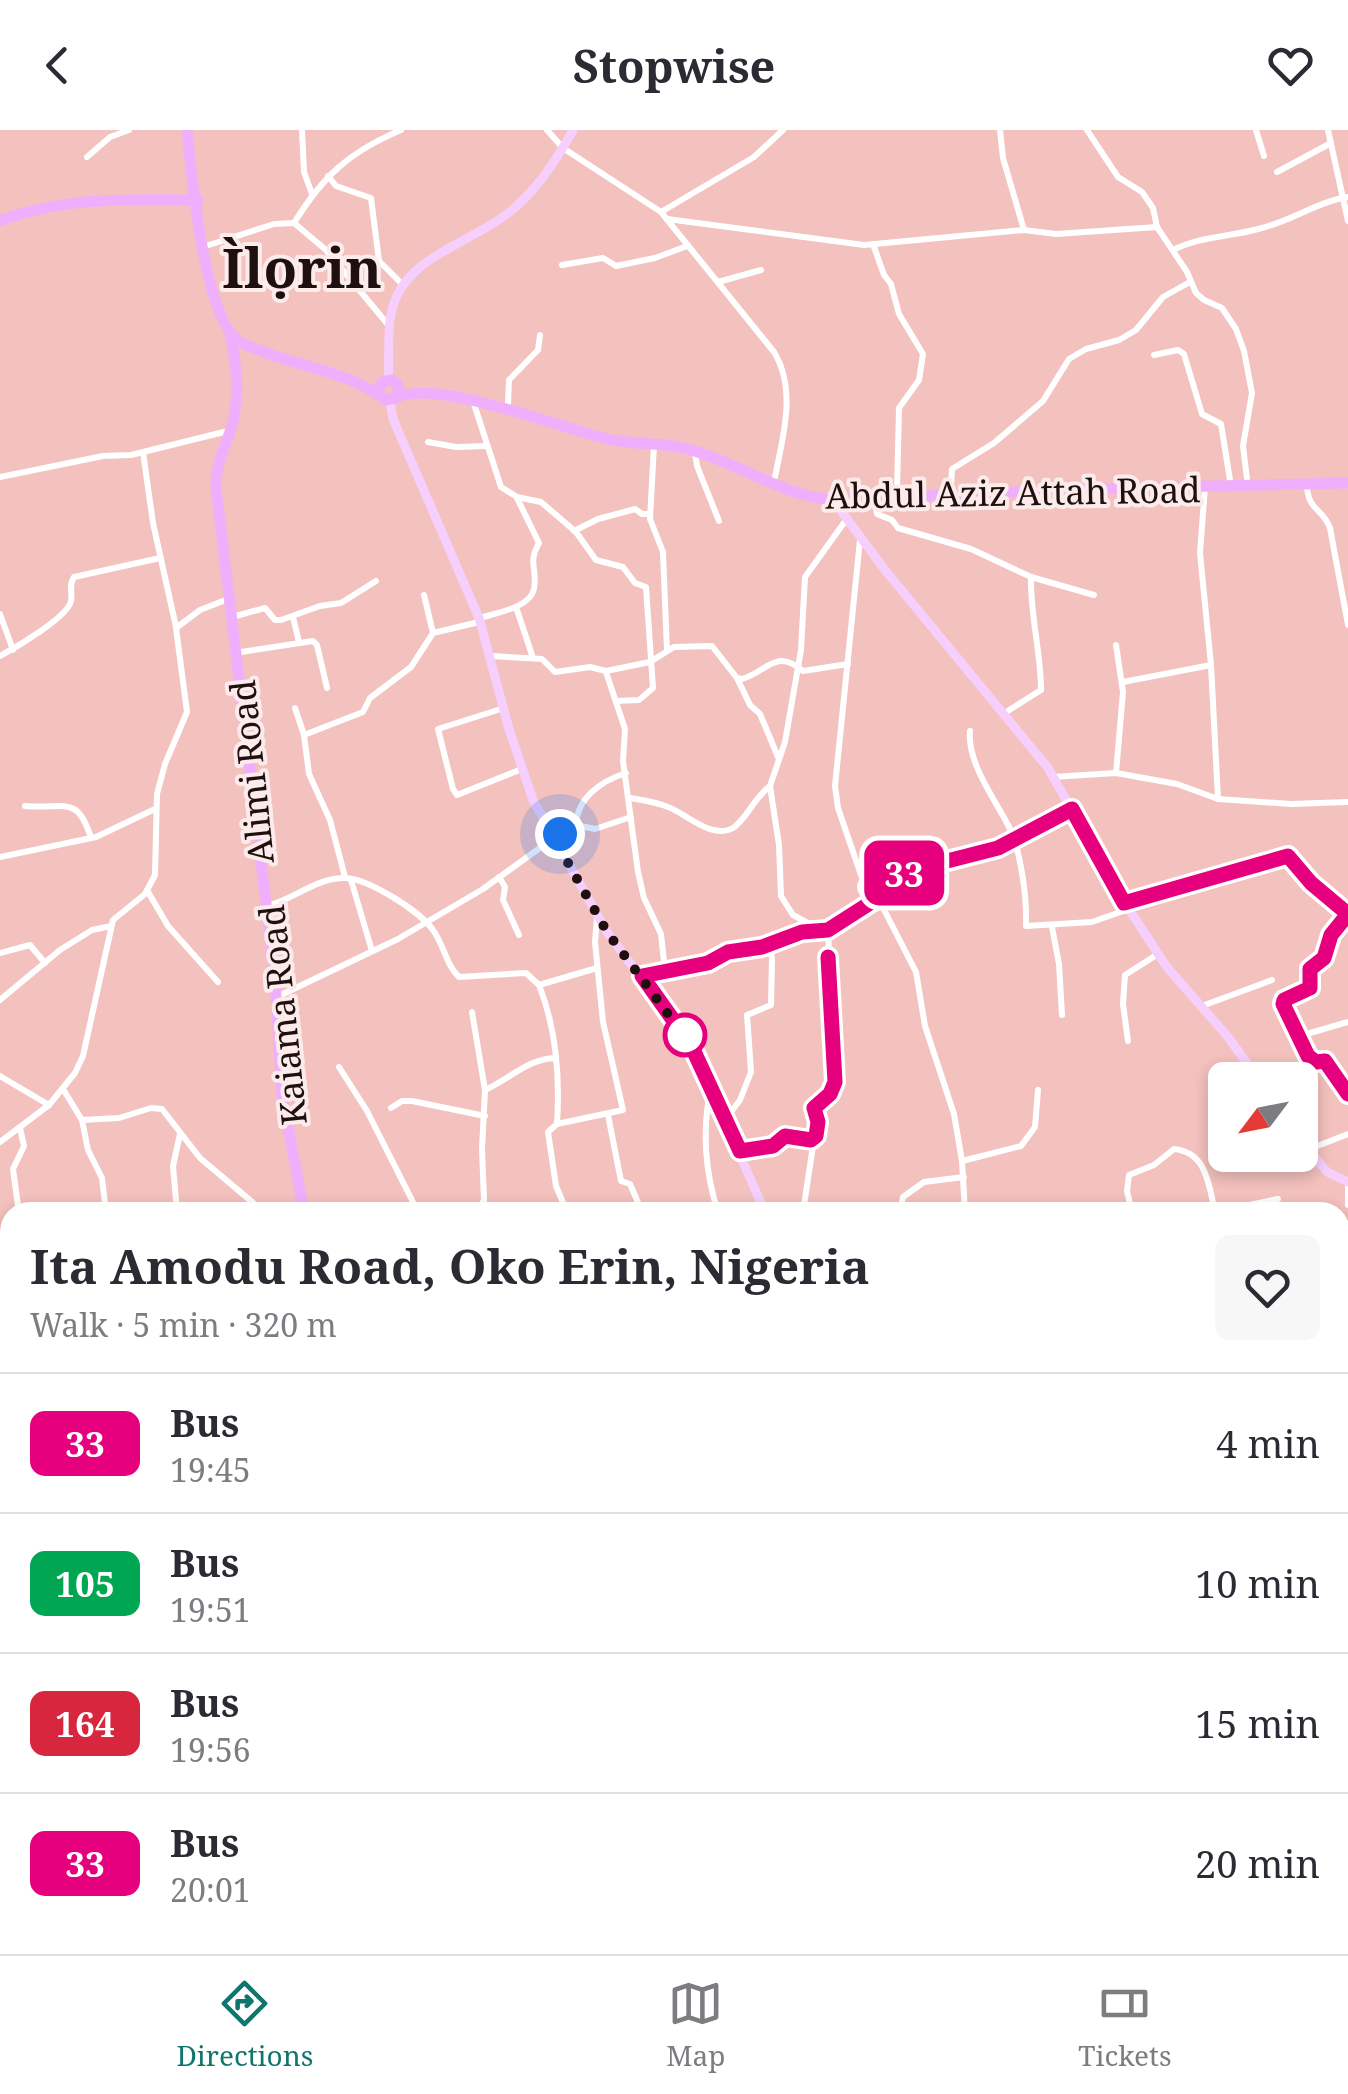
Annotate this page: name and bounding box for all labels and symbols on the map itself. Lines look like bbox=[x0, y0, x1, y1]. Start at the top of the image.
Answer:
district label: Ìlọrin bbox=[222, 229, 382, 304]
street label: Abdul Aziz Attah Road bbox=[825, 465, 1201, 519]
street label: Alimi Road bbox=[218, 678, 284, 866]
your location bbox=[535, 809, 585, 859]
line badge: 33 bbox=[859, 840, 949, 906]
street label: Kaiama Road bbox=[247, 902, 317, 1128]
unlabelled marker bbox=[664, 1014, 706, 1056]
north arrow bbox=[1208, 1062, 1318, 1172]

